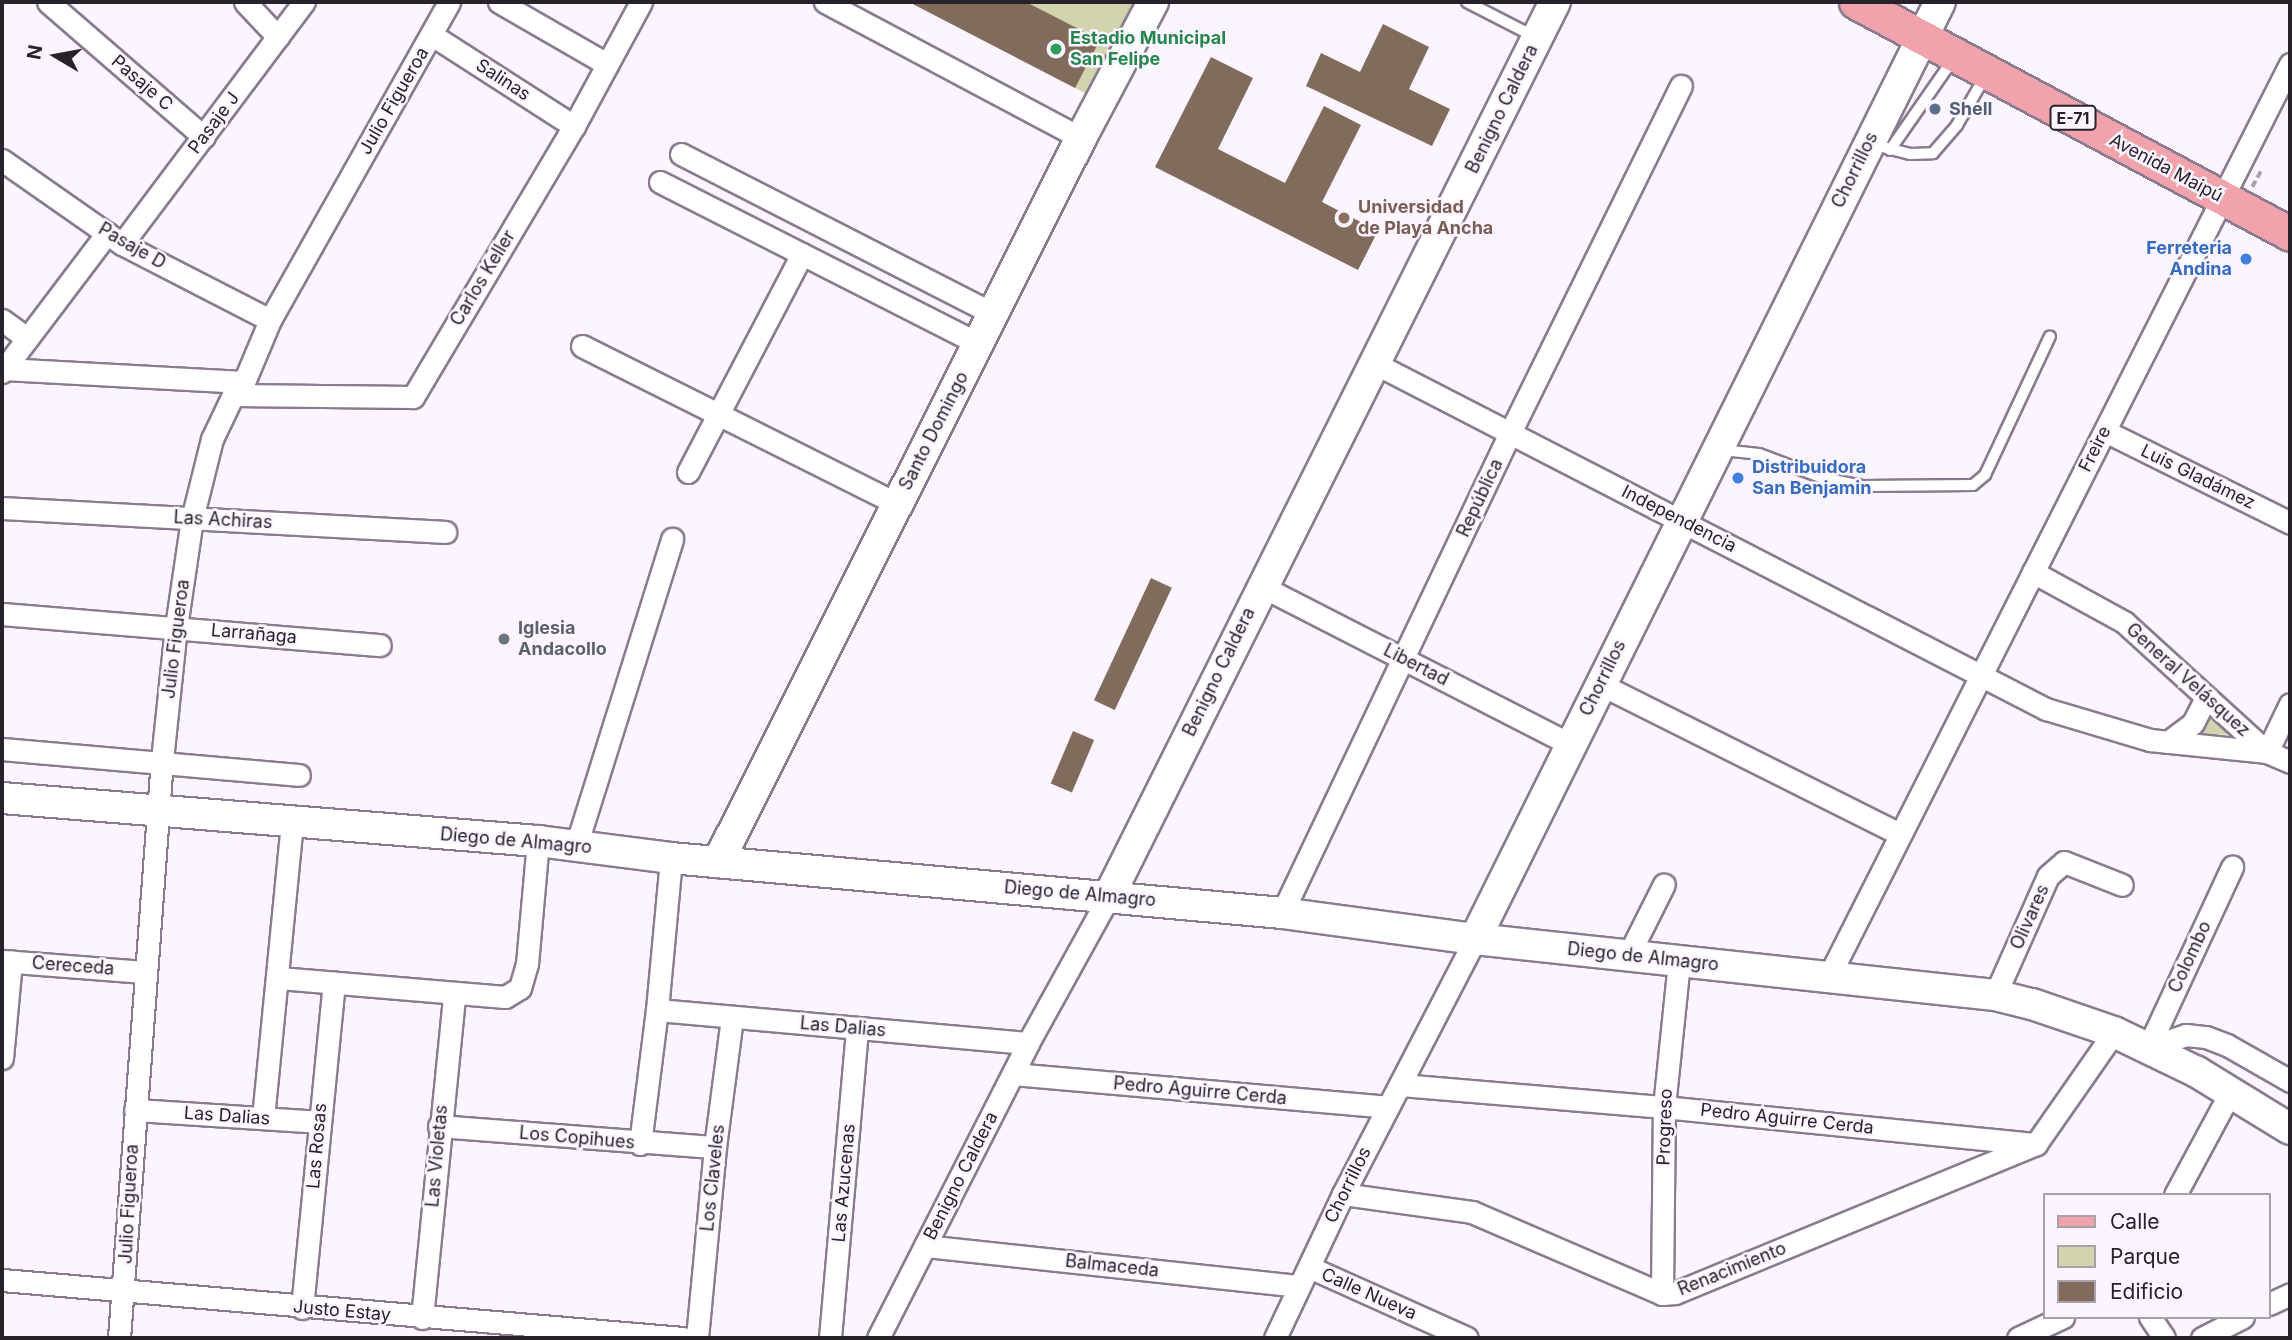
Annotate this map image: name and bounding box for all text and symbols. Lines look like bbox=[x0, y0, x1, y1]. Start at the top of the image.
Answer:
north arrow bbox=[21, 21, 91, 91]
place label: Estadio Municipal San Felipe bbox=[1070, 28, 1226, 70]
marker: Estadio Municipal San Felipe bbox=[1048, 41, 1064, 57]
street label: Benigno Caldera bbox=[1461, 41, 1543, 177]
text: N bbox=[22, 43, 47, 61]
street label: Julio Figueroa bbox=[355, 44, 433, 158]
street label: Pasaje C bbox=[107, 50, 177, 116]
street label: Salinas bbox=[472, 54, 534, 106]
street label: Pasaje J bbox=[184, 88, 244, 158]
place label: Shell bbox=[1949, 98, 1992, 120]
marker: Shell bbox=[1927, 101, 1943, 117]
road number: E-71 bbox=[2048, 106, 2098, 130]
street label: Chorrillos bbox=[1827, 128, 1883, 212]
street label: Avenida Maipú bbox=[2106, 129, 2226, 207]
place label: Universidad de Playa Ancha bbox=[1358, 197, 1493, 240]
marker: Universidad de Playa Ancha bbox=[1336, 210, 1352, 226]
street label: Pasaje D bbox=[95, 218, 169, 274]
street label: Carlos Keller bbox=[446, 226, 520, 330]
place label: Ferreteria Andina bbox=[2146, 238, 2232, 280]
marker: Ferreteria Andina bbox=[2238, 251, 2254, 267]
street label: Santo Domingo bbox=[895, 368, 973, 494]
street label: Freire bbox=[2074, 423, 2116, 475]
street label: Luis Gladámez bbox=[2137, 440, 2259, 514]
street label: República bbox=[1453, 455, 1507, 541]
place label: Distribuidora San Benjamin bbox=[1752, 457, 1871, 500]
marker: Distribuidora San Benjamin bbox=[1730, 470, 1746, 486]
street label: Independencia bbox=[1618, 481, 1740, 557]
street label: Las Achiras bbox=[173, 507, 273, 533]
street label: Julio Figueroa bbox=[158, 578, 194, 700]
street label: Benigno Caldera bbox=[1178, 604, 1260, 740]
place label: Iglesia Andacollo bbox=[518, 618, 607, 660]
street label: Larrañaga bbox=[210, 619, 298, 649]
street label: General Velásquez bbox=[2122, 619, 2254, 741]
marker: Iglesia Andacollo bbox=[496, 631, 512, 647]
street label: Chorrillos bbox=[1575, 636, 1631, 720]
street label: Libertad bbox=[1380, 639, 1452, 691]
street label: Diego de Almagro bbox=[439, 824, 593, 858]
street label: Diego de Almagro bbox=[1003, 877, 1157, 911]
street label: Olivares bbox=[2006, 881, 2054, 953]
street label: Colombo bbox=[2164, 918, 2216, 996]
street label: Diego de Almagro bbox=[1566, 938, 1720, 976]
street label: Cereceda bbox=[31, 952, 115, 980]
street label: Las Dalias bbox=[799, 1012, 887, 1042]
street label: Pedro Aguirre Cerda bbox=[1112, 1073, 1288, 1109]
street label: Progreso bbox=[1653, 1088, 1677, 1166]
street label: Pedro Aguirre Cerda bbox=[1699, 1099, 1875, 1139]
street label: Las Dalias bbox=[183, 1102, 271, 1130]
street label: Las Rosas bbox=[302, 1102, 332, 1190]
street label: Las Violetas bbox=[422, 1104, 452, 1208]
street label: Benigno Caldera bbox=[919, 1108, 1003, 1244]
street label: Los Copihues bbox=[518, 1122, 636, 1154]
street label: Los Claveles bbox=[697, 1123, 729, 1233]
street label: Las Azucenas bbox=[828, 1123, 860, 1243]
street label: Julio Figueroa bbox=[115, 1143, 143, 1265]
street label: Chorrillos bbox=[1320, 1143, 1376, 1227]
legend bbox=[2044, 1193, 2271, 1319]
text: Calle bbox=[2110, 1209, 2160, 1234]
street label: Renacimiento bbox=[1675, 1237, 1789, 1301]
text: Parque bbox=[2110, 1244, 2180, 1269]
street label: Balmaceda bbox=[1064, 1250, 1160, 1282]
street label: Calle Nueva bbox=[1318, 1263, 1420, 1325]
text: Edificio bbox=[2110, 1279, 2183, 1304]
street label: Justo Estay bbox=[292, 1296, 392, 1326]

